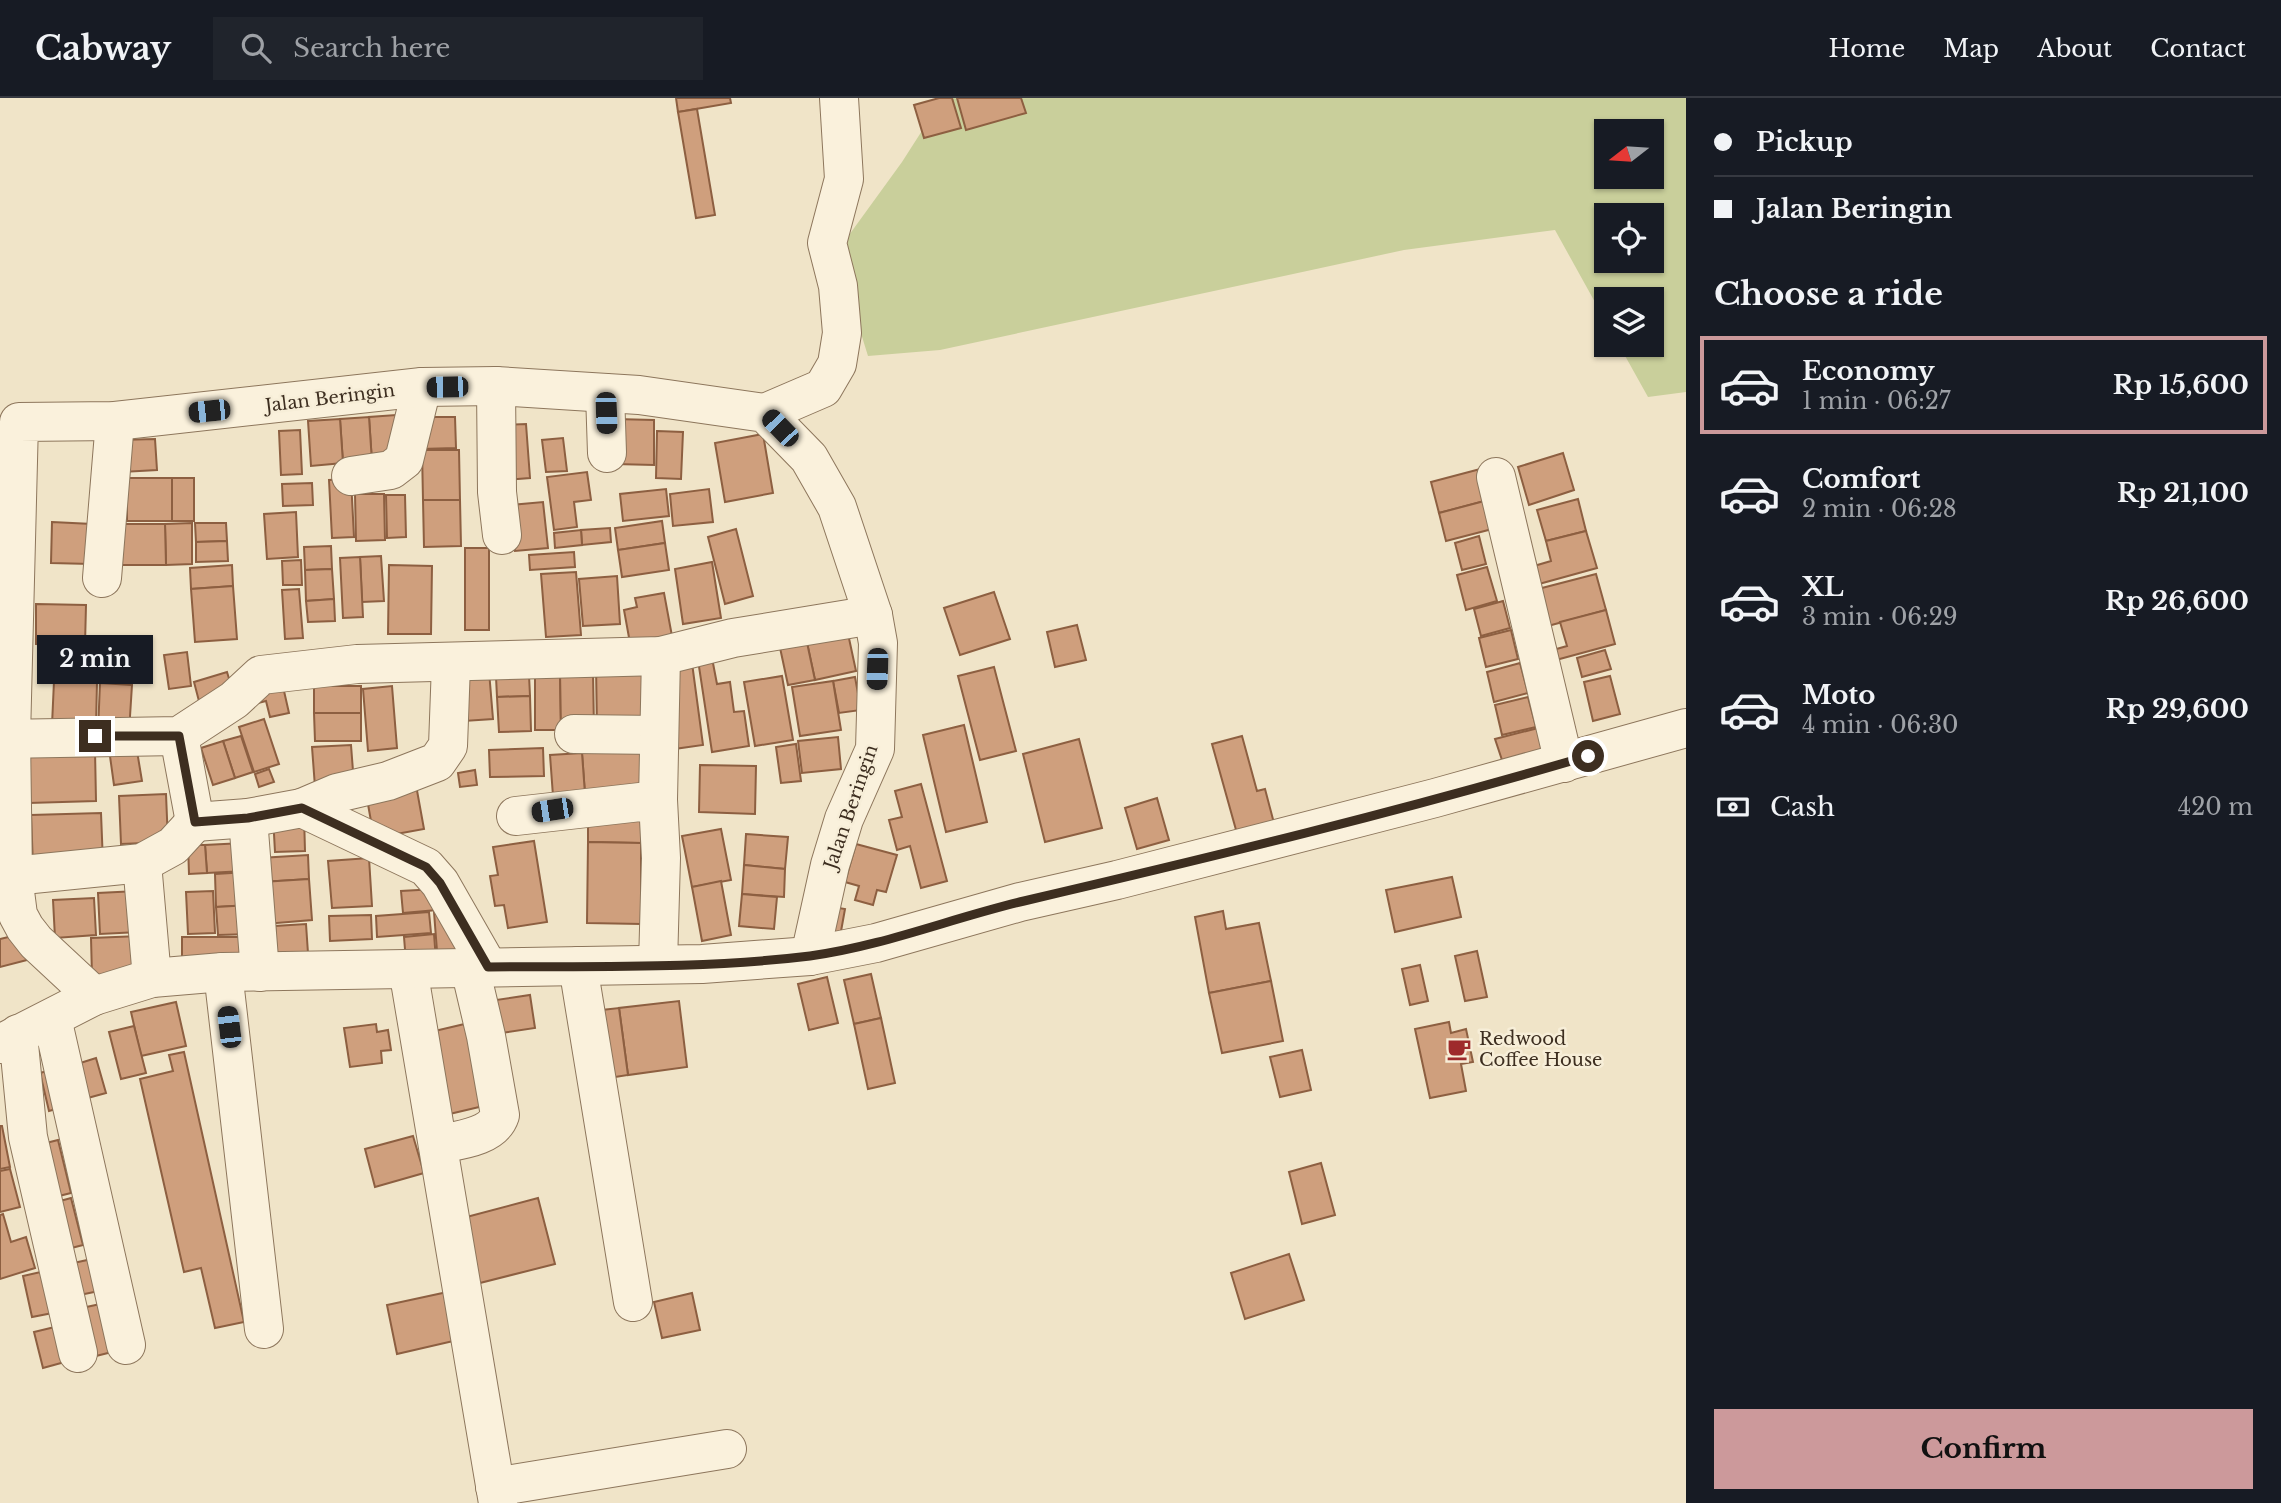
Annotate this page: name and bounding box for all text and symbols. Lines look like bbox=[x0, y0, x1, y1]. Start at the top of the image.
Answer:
search box bbox=[213, 17, 703, 80]
text: Cabway bbox=[35, 28, 171, 69]
icon: search bbox=[237, 29, 275, 67]
text: Search here bbox=[293, 32, 450, 64]
text: Home bbox=[1829, 34, 1905, 63]
text: Map bbox=[1943, 34, 1999, 63]
text: About bbox=[2037, 34, 2112, 63]
text: Contact bbox=[2150, 34, 2246, 63]
north arrow bbox=[1594, 119, 1664, 189]
map controls bbox=[1594, 119, 1664, 357]
text: Pickup bbox=[1756, 126, 1853, 158]
text: Jalan Beringin bbox=[1756, 193, 1952, 225]
button: locate bbox=[1594, 203, 1664, 273]
text: Choose a ride bbox=[1714, 274, 1943, 314]
button: layers bbox=[1594, 287, 1664, 357]
icon: car bbox=[1718, 354, 1781, 417]
text: Economy bbox=[1802, 355, 1935, 387]
text: Rp 15,600 bbox=[2113, 369, 2249, 401]
car bbox=[426, 376, 469, 398]
street label: Jalan Beringin bbox=[262, 379, 396, 417]
text: 1 min · 06:27 bbox=[1802, 387, 1950, 415]
car bbox=[595, 392, 618, 434]
car bbox=[188, 398, 231, 424]
car bbox=[758, 406, 803, 450]
icon: car bbox=[1718, 462, 1781, 525]
text: Comfort bbox=[1802, 463, 1920, 495]
text: Rp 21,100 bbox=[2117, 477, 2249, 509]
text: 2 min · 06:28 bbox=[1802, 495, 1957, 523]
icon: car bbox=[1718, 570, 1781, 633]
text: XL bbox=[1802, 571, 1844, 603]
text: Rp 26,600 bbox=[2105, 585, 2249, 617]
text: 3 min · 06:29 bbox=[1802, 603, 1958, 631]
callout: 2 min bbox=[37, 634, 153, 684]
text: 2 min bbox=[59, 645, 131, 673]
car bbox=[866, 648, 889, 690]
icon: car bbox=[1718, 678, 1781, 741]
text: Moto bbox=[1802, 679, 1875, 711]
text: Rp 29,600 bbox=[2106, 693, 2249, 725]
text: 4 min · 06:30 bbox=[1802, 711, 1959, 739]
route end bbox=[79, 720, 111, 752]
route start bbox=[1572, 740, 1604, 772]
street label: Jalan Beringin bbox=[819, 742, 883, 874]
icon: cash bbox=[1714, 788, 1752, 826]
text: Cash bbox=[1770, 791, 1835, 823]
text: 420 m bbox=[2178, 793, 2253, 821]
car bbox=[530, 796, 575, 824]
car bbox=[217, 1005, 242, 1049]
place label: Redwood Coffee House bbox=[1479, 1028, 1602, 1071]
cafe icon: Redwood Coffee House bbox=[1445, 1035, 1473, 1063]
button: Confirm bbox=[1714, 1409, 2253, 1489]

